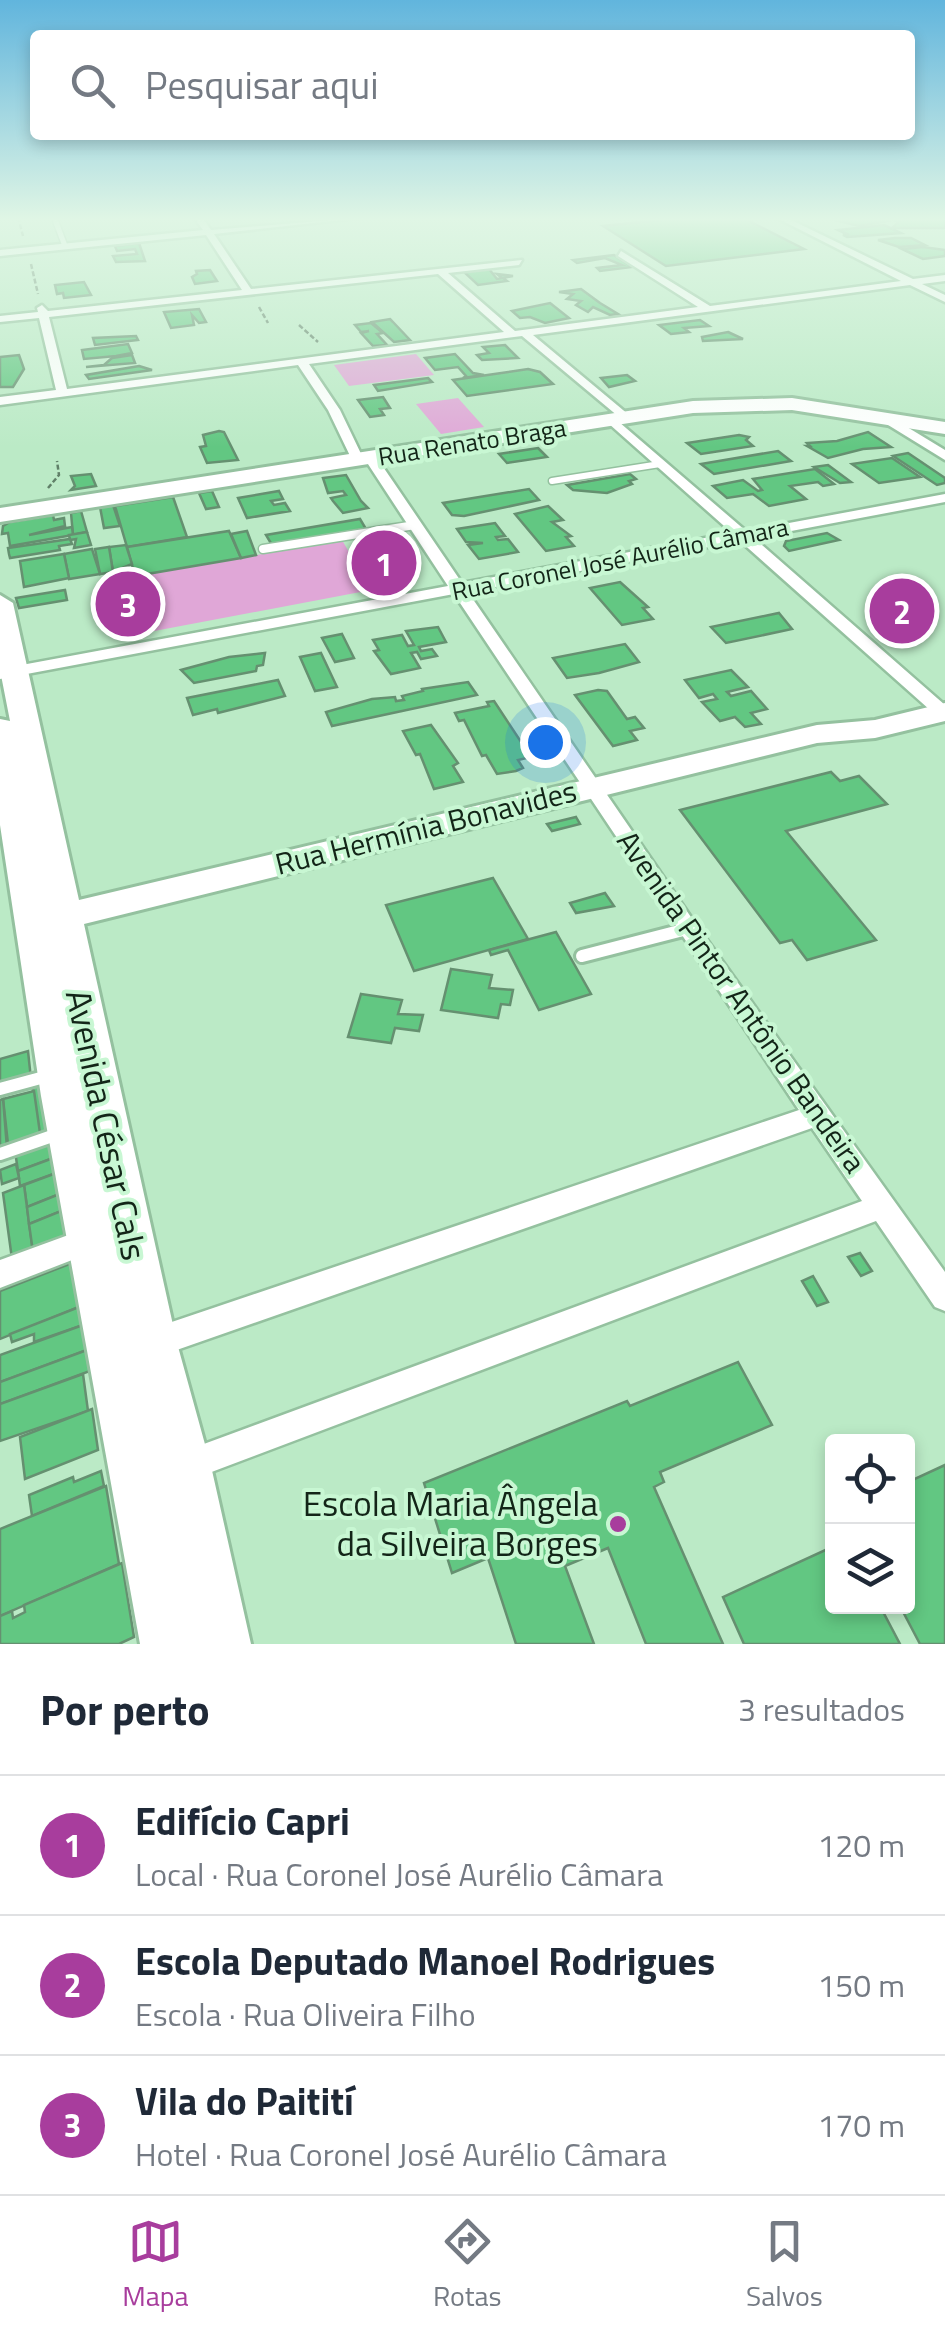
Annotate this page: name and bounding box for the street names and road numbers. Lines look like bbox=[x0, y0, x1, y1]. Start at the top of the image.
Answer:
street label: Rua Renato Braga bbox=[375, 408, 569, 476]
street label: Rua Coronel José Aurélio Câmara bbox=[449, 508, 792, 610]
street label: Rua Hermínia Bonavides bbox=[270, 767, 581, 887]
street label: Avenida Pintor Antônio Bandeira bbox=[606, 821, 878, 1182]
street label: Avenida César Cals bbox=[52, 984, 162, 1265]

